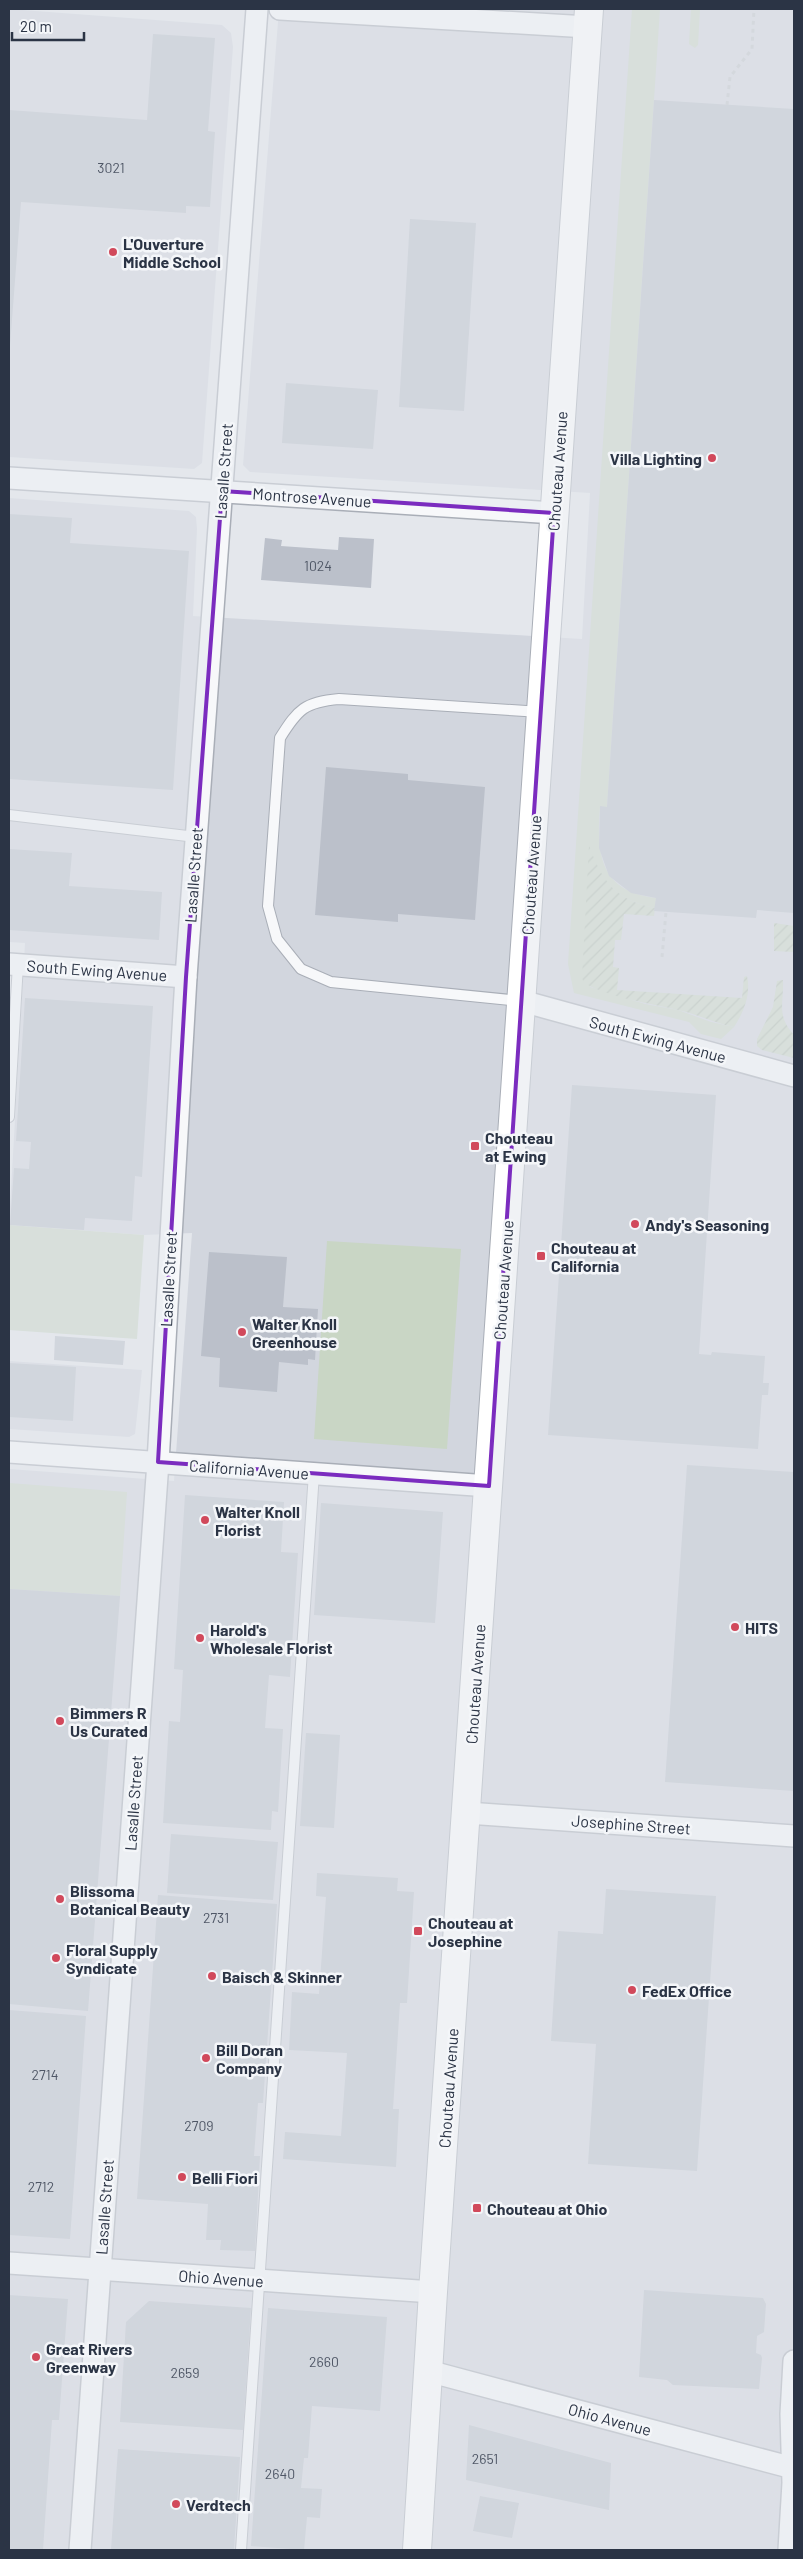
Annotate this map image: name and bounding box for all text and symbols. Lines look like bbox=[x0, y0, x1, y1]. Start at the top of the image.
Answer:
scale bar bbox=[12, 10, 85, 42]
text: 20 m bbox=[20, 17, 52, 35]
house number: 3021 bbox=[97, 159, 125, 176]
place label: L'Ouverture Middle School bbox=[123, 234, 221, 271]
marker: L'Ouverture Middle School bbox=[107, 246, 119, 258]
street label: Chouteau Avenue bbox=[543, 410, 571, 532]
street label: Lasalle Street bbox=[210, 423, 236, 519]
place label: Villa Lighting bbox=[610, 449, 702, 468]
marker: Villa Lighting bbox=[706, 452, 718, 464]
street label: Montrose Avenue bbox=[252, 483, 372, 511]
house number: 1024 bbox=[304, 557, 332, 574]
street label: Chouteau Avenue bbox=[517, 814, 545, 936]
street label: Lasalle Street bbox=[180, 827, 206, 923]
street label: South Ewing Avenue bbox=[26, 956, 168, 984]
street label: South Ewing Avenue bbox=[588, 1012, 728, 1066]
place label: Chouteau at Ewing bbox=[485, 1128, 553, 1165]
marker: Chouteau at Ewing bbox=[469, 1140, 481, 1152]
place label: Andy's Seasoning bbox=[645, 1215, 769, 1234]
marker: Andy's Seasoning bbox=[629, 1218, 641, 1230]
street label: Chouteau Avenue bbox=[489, 1219, 517, 1341]
street label: Lasalle Street bbox=[156, 1231, 180, 1327]
place label: Chouteau at California bbox=[551, 1238, 636, 1275]
marker: Chouteau at California bbox=[535, 1250, 547, 1262]
place label: Walter Knoll Greenhouse bbox=[252, 1314, 337, 1351]
marker: Walter Knoll Greenhouse bbox=[236, 1326, 248, 1338]
street label: California Avenue bbox=[189, 1455, 309, 1483]
place label: Walter Knoll Florist bbox=[215, 1502, 300, 1539]
marker: Walter Knoll Florist bbox=[199, 1514, 211, 1526]
place label: HITS bbox=[745, 1618, 778, 1637]
place label: Harold's Wholesale Florist bbox=[210, 1620, 333, 1657]
marker: HITS bbox=[729, 1621, 741, 1633]
street label: Chouteau Avenue bbox=[461, 1623, 489, 1745]
marker: Harold's Wholesale Florist bbox=[194, 1632, 206, 1644]
place label: Bimmers R Us Curated bbox=[70, 1703, 148, 1740]
marker: Bimmers R Us Curated bbox=[54, 1715, 66, 1727]
street label: Lasalle Street bbox=[120, 1755, 146, 1851]
street label: Josephine Street bbox=[571, 1810, 691, 1838]
place label: Blissoma Botanical Beauty bbox=[70, 1881, 190, 1918]
marker: Blissoma Botanical Beauty bbox=[54, 1893, 66, 1905]
house number: 2731 bbox=[203, 1909, 229, 1926]
place label: Chouteau at Josephine bbox=[428, 1913, 513, 1950]
marker: Chouteau at Josephine bbox=[412, 1925, 424, 1937]
place label: Floral Supply Syndicate bbox=[66, 1940, 158, 1977]
marker: Floral Supply Syndicate bbox=[50, 1952, 62, 1964]
place label: Baisch & Skinner bbox=[222, 1967, 342, 1986]
marker: Baisch & Skinner bbox=[206, 1970, 218, 1982]
place label: FedEx Office bbox=[642, 1981, 732, 2000]
marker: FedEx Office bbox=[626, 1984, 638, 1996]
street label: Chouteau Avenue bbox=[434, 2027, 462, 2149]
place label: Bill Doran Company bbox=[216, 2040, 283, 2077]
marker: Bill Doran Company bbox=[200, 2052, 212, 2064]
house number: 2714 bbox=[32, 2066, 58, 2083]
house number: 2709 bbox=[184, 2117, 214, 2134]
street label: Lasalle Street bbox=[91, 2159, 117, 2255]
place label: Belli Fiori bbox=[192, 2168, 258, 2187]
marker: Belli Fiori bbox=[176, 2171, 188, 2183]
house number: 2712 bbox=[28, 2178, 54, 2195]
place label: Chouteau at Ohio bbox=[487, 2199, 607, 2218]
marker: Chouteau at Ohio bbox=[471, 2202, 483, 2214]
street label: Ohio Avenue bbox=[178, 2266, 264, 2290]
place label: Great Rivers Greenway bbox=[46, 2339, 132, 2376]
marker: Great Rivers Greenway bbox=[30, 2351, 42, 2363]
house number: 2660 bbox=[309, 2353, 339, 2370]
house number: 2659 bbox=[170, 2364, 200, 2381]
street label: Ohio Avenue bbox=[566, 2399, 654, 2439]
house number: 2651 bbox=[472, 2450, 498, 2467]
house number: 2640 bbox=[265, 2465, 295, 2482]
place label: Verdtech bbox=[186, 2495, 251, 2514]
marker: Verdtech bbox=[170, 2498, 182, 2510]

